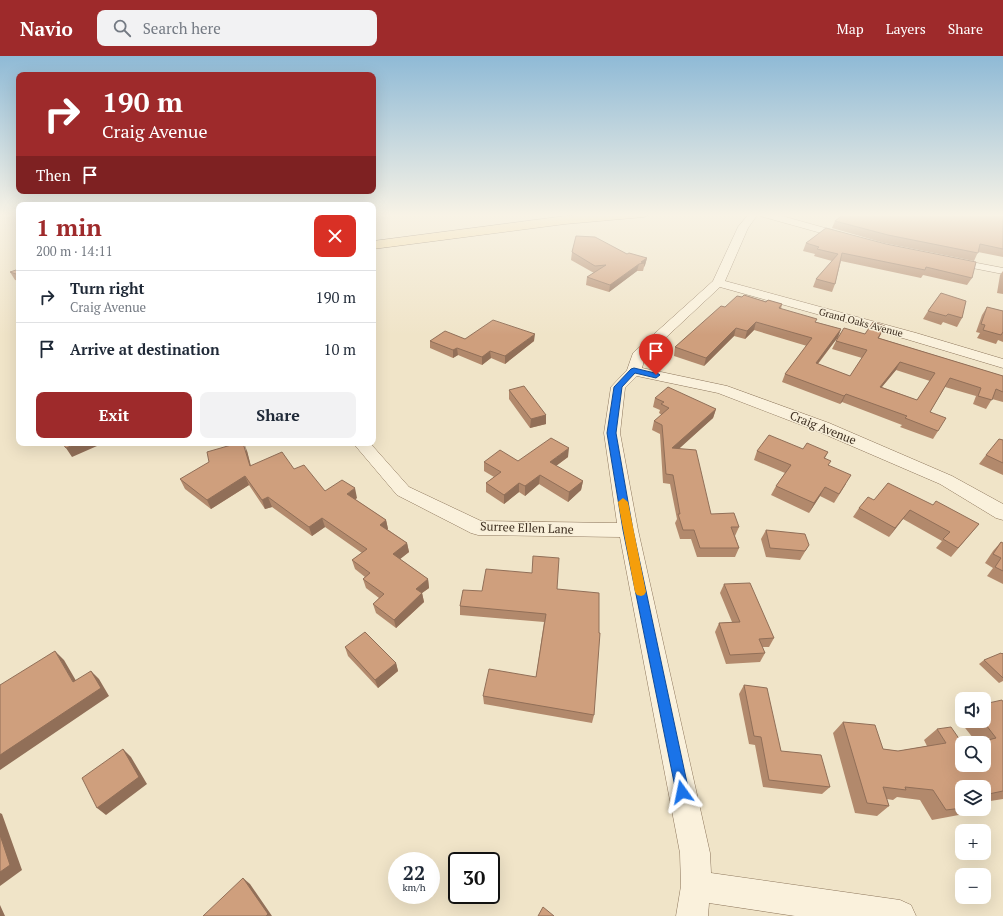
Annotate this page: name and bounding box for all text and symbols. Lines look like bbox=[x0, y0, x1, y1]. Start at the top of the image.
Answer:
search box bbox=[97, 10, 377, 46]
text: Navio bbox=[20, 16, 73, 41]
icon: search bbox=[111, 17, 133, 39]
text: Search here bbox=[143, 18, 221, 38]
text: Map bbox=[837, 19, 864, 38]
text: Layers bbox=[886, 19, 926, 38]
text: Share bbox=[948, 19, 983, 38]
text: 190 m bbox=[102, 83, 183, 120]
icon: right bbox=[36, 88, 88, 140]
text: Craig Avenue bbox=[102, 119, 207, 143]
icon: arrive bbox=[79, 164, 101, 186]
text: Then bbox=[36, 165, 71, 185]
text: 1 min bbox=[36, 211, 102, 243]
button: close bbox=[314, 215, 356, 257]
text: 200 m · 14:11 bbox=[36, 242, 113, 260]
text: Turn right bbox=[70, 278, 145, 298]
icon: right bbox=[36, 286, 58, 308]
text: 190 m bbox=[315, 287, 356, 307]
text: Craig Avenue bbox=[70, 298, 146, 316]
street label: Grand Oaks Avenue bbox=[817, 305, 904, 340]
pin bbox=[639, 334, 673, 375]
icon: arrive bbox=[36, 338, 58, 360]
text: Arrive at destination bbox=[70, 339, 220, 359]
text: 10 m bbox=[323, 339, 356, 359]
icon: arrive bbox=[645, 340, 667, 362]
button: Exit bbox=[36, 392, 192, 438]
button: Share bbox=[200, 392, 356, 438]
street label: Craig Avenue bbox=[788, 407, 859, 448]
street label: Surree Ellen Lane bbox=[480, 518, 574, 537]
map controls bbox=[955, 692, 991, 904]
button: sound bbox=[955, 692, 991, 728]
button: search bbox=[955, 736, 991, 772]
position arrow bbox=[661, 771, 703, 813]
button: layers bbox=[955, 780, 991, 816]
button: + bbox=[955, 824, 991, 860]
speed limit sign: 30 bbox=[448, 852, 500, 904]
text: 22 bbox=[403, 859, 425, 886]
button: − bbox=[955, 868, 991, 904]
text: km/h bbox=[402, 881, 426, 894]

